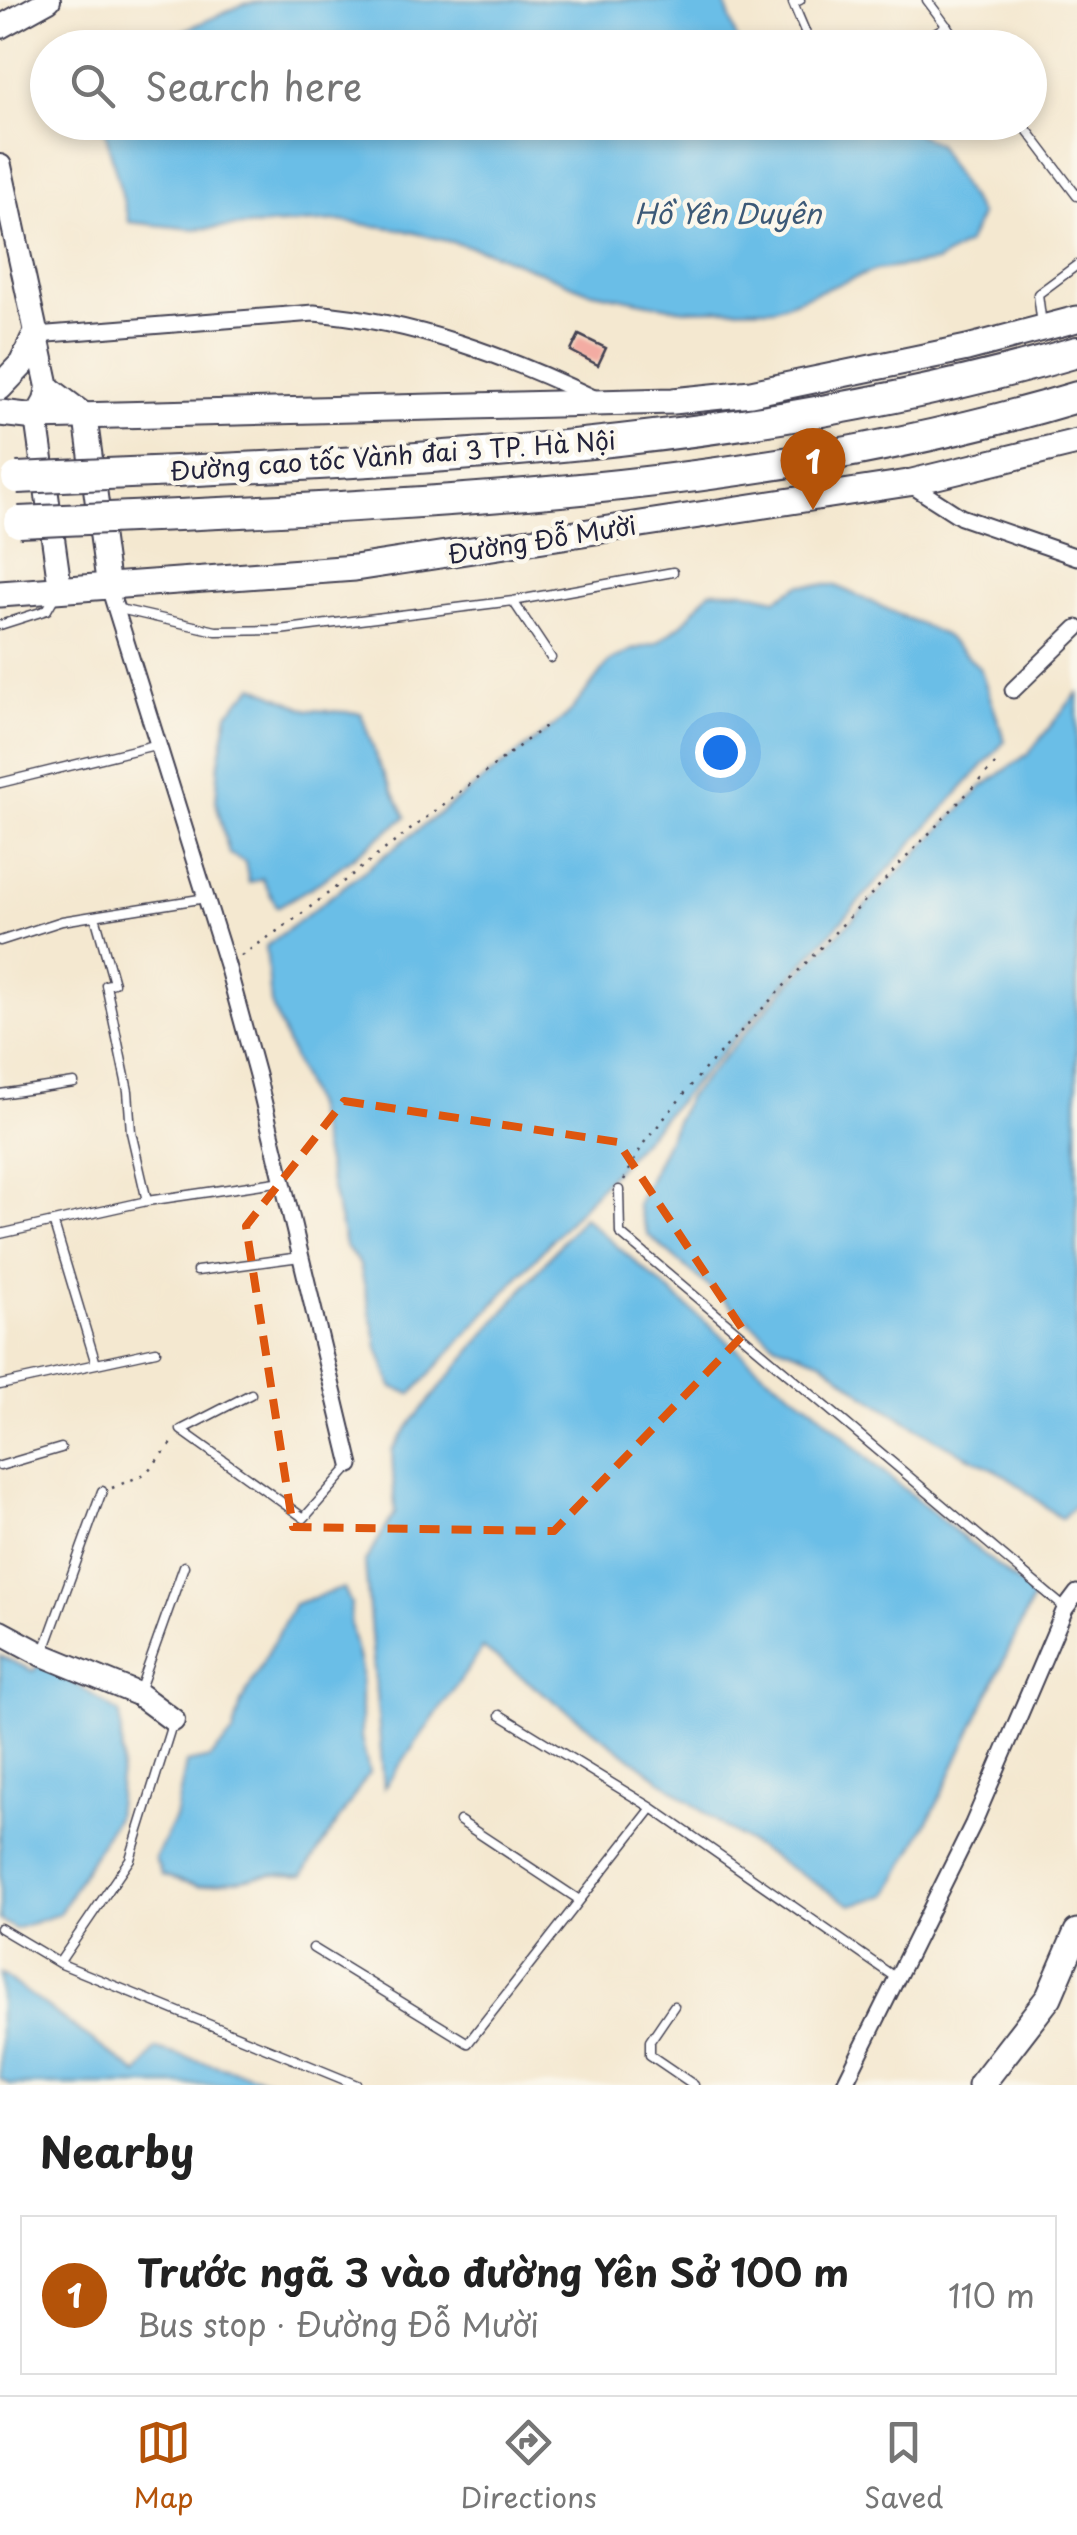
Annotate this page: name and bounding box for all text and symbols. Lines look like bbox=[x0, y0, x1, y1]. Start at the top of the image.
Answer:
search box bbox=[30, 30, 1047, 140]
text: Search here bbox=[145, 57, 362, 114]
icon: search bbox=[65, 58, 120, 113]
water label: Hồ Yên Duyên bbox=[635, 191, 823, 234]
street label: Đường cao tốc Vành đai 3 TP. Hà Nội bbox=[169, 420, 617, 490]
pin: 1 bbox=[780, 428, 846, 510]
street label: Đường Đỗ Mười bbox=[445, 505, 639, 573]
your location bbox=[695, 727, 746, 778]
text: Nearby bbox=[40, 2119, 194, 2182]
text: Trước ngã 3 vào đường Yên Sở 100 m bbox=[137, 2243, 849, 2300]
text: 1 bbox=[67, 2271, 82, 2319]
text: 110 m bbox=[948, 2271, 1035, 2319]
text: Bus stop · Đường Đỗ Mười bbox=[137, 2300, 539, 2348]
tab: Map bbox=[134, 2415, 193, 2518]
tab: Directions bbox=[461, 2415, 597, 2518]
tab: Saved bbox=[864, 2415, 943, 2518]

